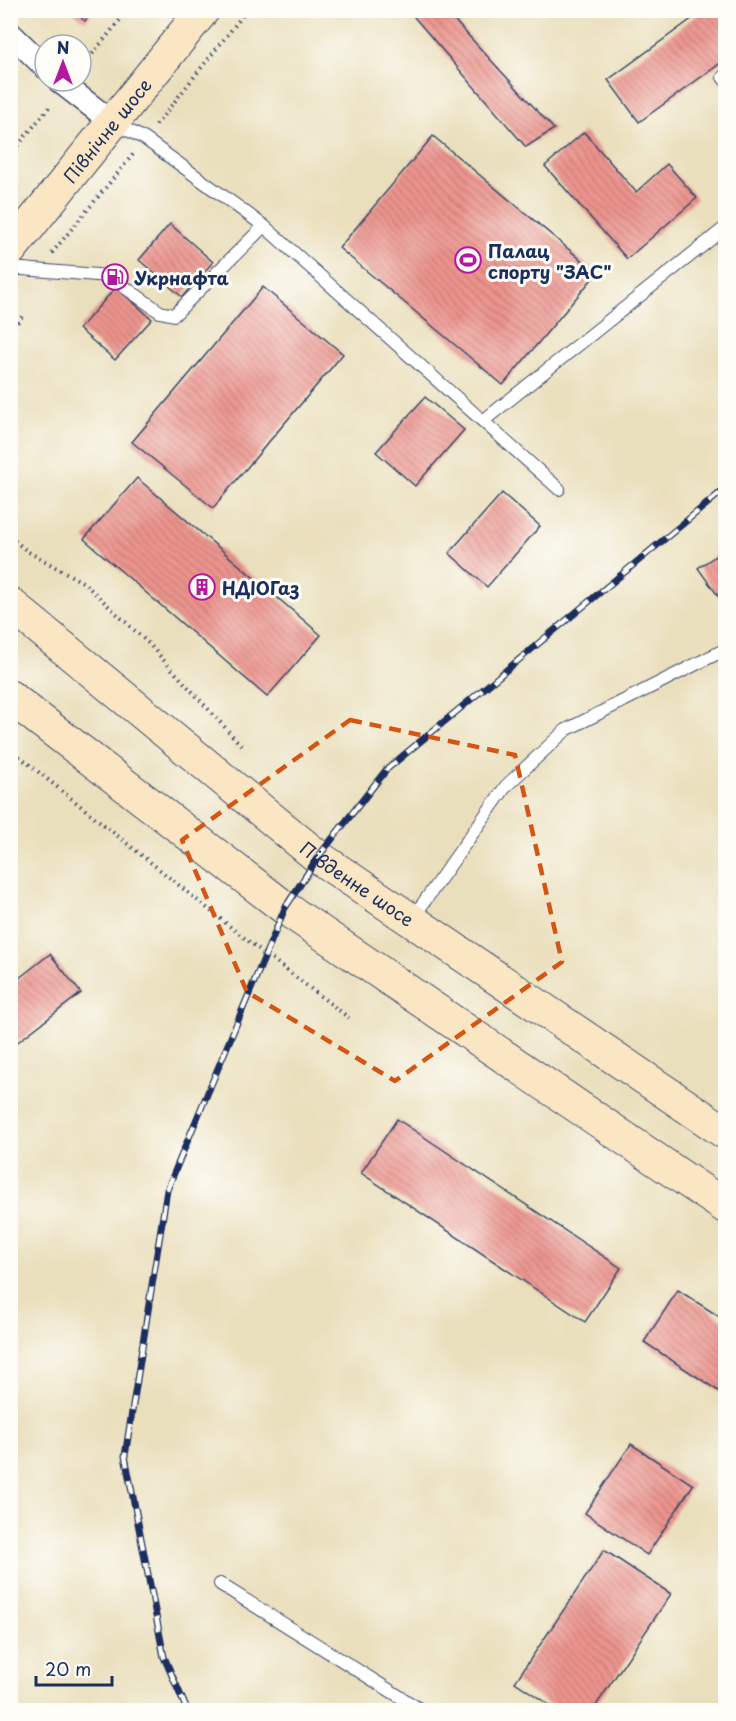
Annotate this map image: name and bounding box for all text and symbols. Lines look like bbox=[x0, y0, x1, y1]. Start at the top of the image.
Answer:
north arrow bbox=[33, 33, 93, 93]
text: N bbox=[57, 35, 69, 59]
street label: Північне шосе bbox=[56, 72, 157, 188]
place label: Палац спорту "ЗАС" bbox=[488, 237, 612, 285]
sports icon: Палац спорту "ЗАС" bbox=[453, 245, 483, 275]
fuel station icon: Укрнафта bbox=[100, 262, 130, 292]
place label: Укрнафта bbox=[134, 264, 230, 291]
building icon: НДІОГаз bbox=[187, 572, 217, 602]
place label: НДІОГаз bbox=[222, 574, 299, 601]
street label: Південне шосе bbox=[295, 834, 420, 932]
scale bar bbox=[36, 1649, 112, 1687]
text: 20 m bbox=[45, 1655, 91, 1682]

